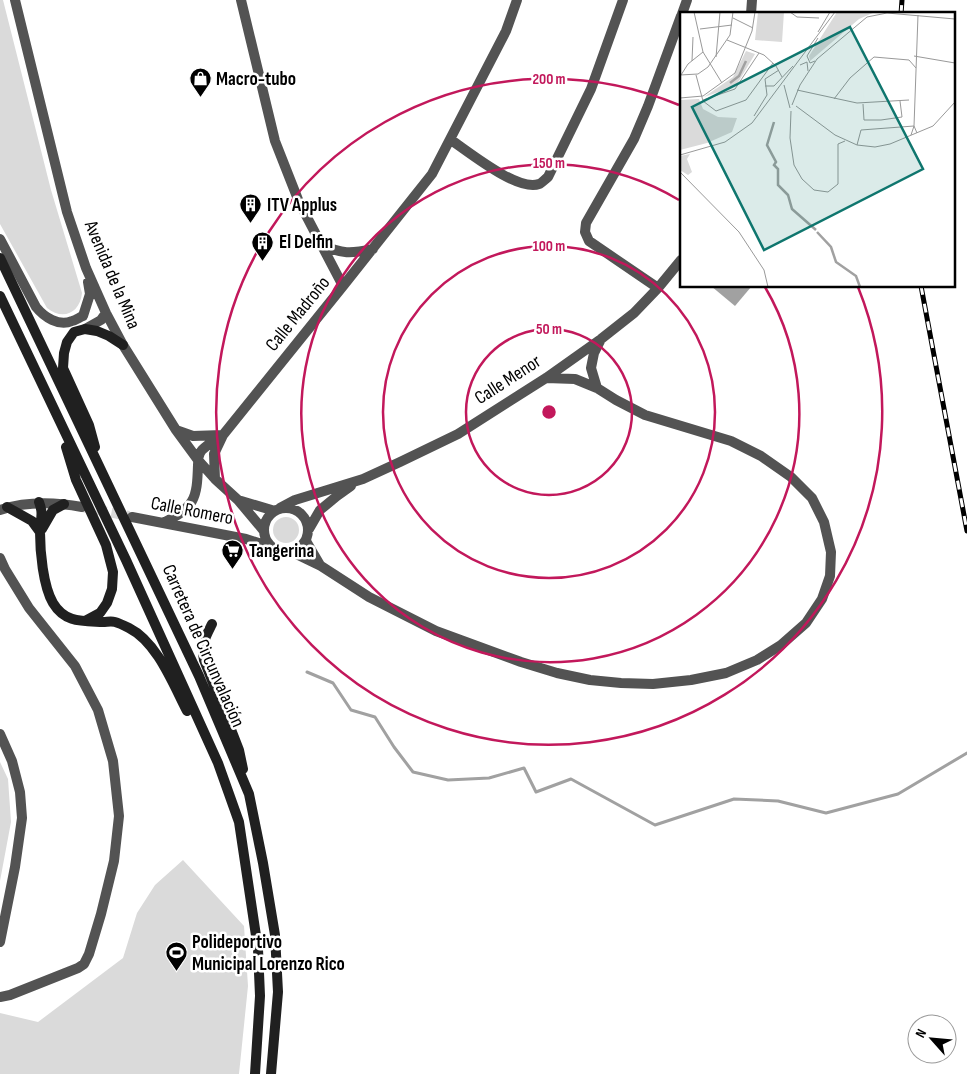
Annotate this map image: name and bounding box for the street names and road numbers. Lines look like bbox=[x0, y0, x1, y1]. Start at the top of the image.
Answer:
street label: Avenida de la Mina bbox=[78, 216, 145, 333]
street label: Calle Madroño bbox=[261, 272, 335, 356]
street label: Calle Menor bbox=[471, 350, 546, 410]
street label: Calle Romero bbox=[149, 492, 235, 530]
street label: Carretera de Circunvalación bbox=[157, 561, 249, 731]

